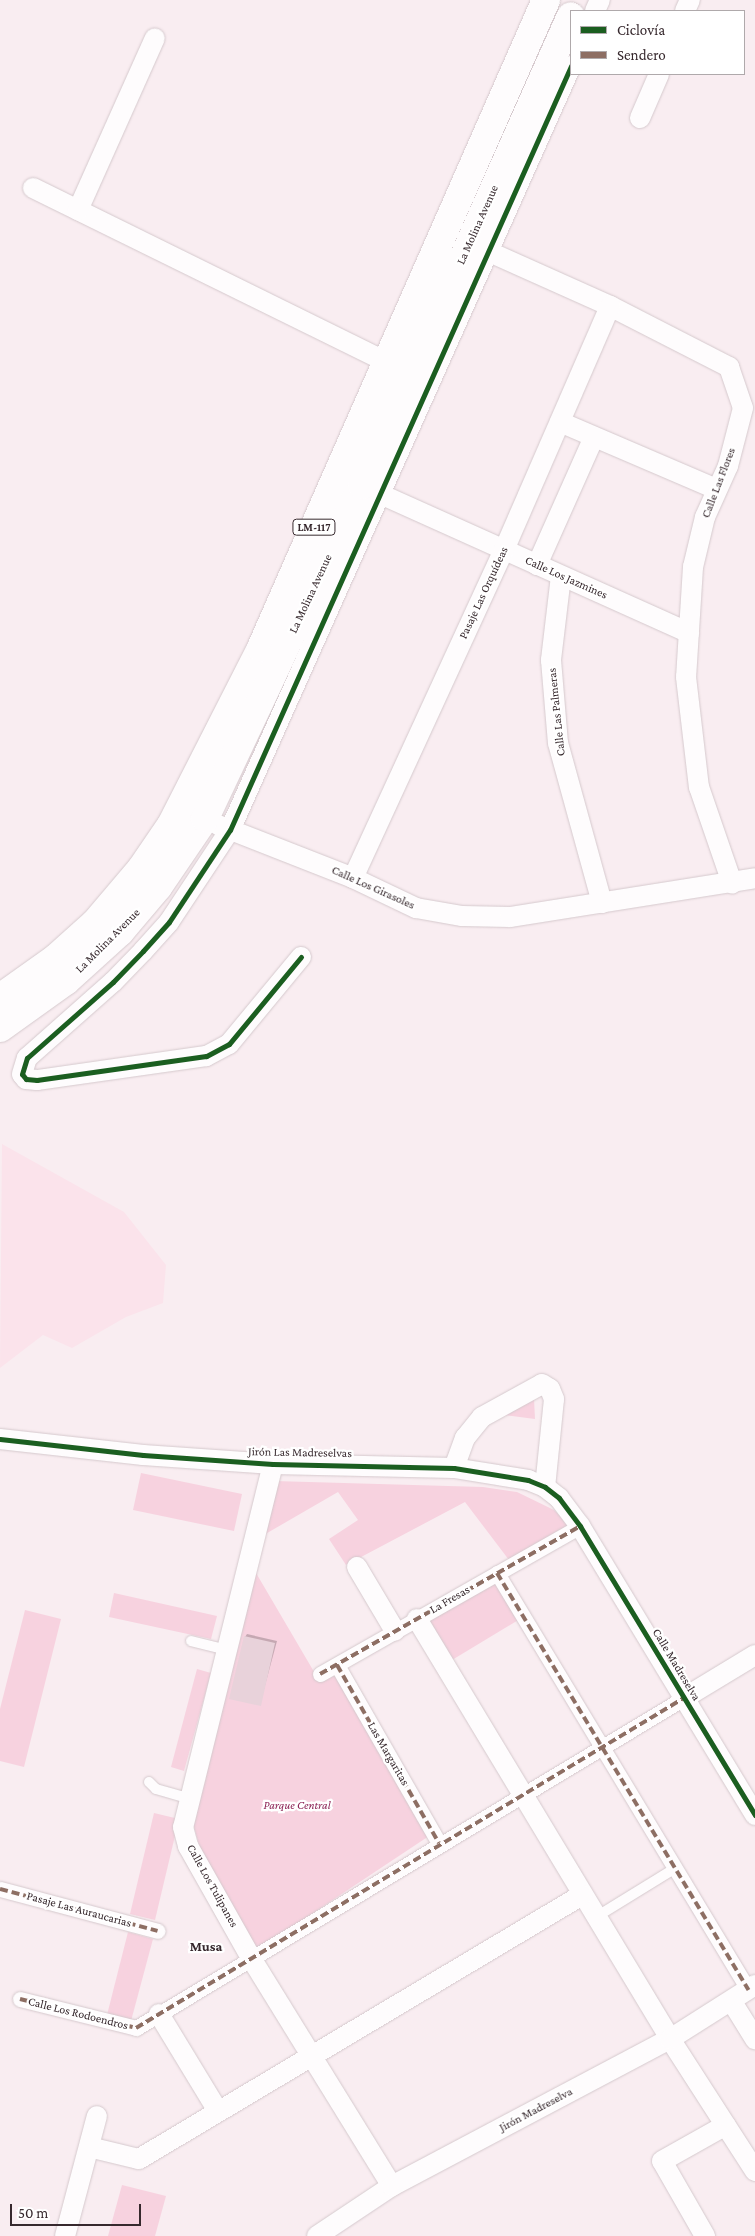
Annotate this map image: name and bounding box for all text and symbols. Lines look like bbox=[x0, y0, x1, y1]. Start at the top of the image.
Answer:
legend bbox=[570, 10, 745, 75]
text: Ciclovía bbox=[617, 22, 665, 38]
text: Sendero bbox=[617, 47, 666, 63]
street label: La Molina Avenue bbox=[454, 183, 502, 267]
street label: Calle Las Flores bbox=[699, 446, 739, 520]
road number: LM-117 bbox=[292, 518, 336, 536]
street label: Pasaje Las Orquídeas bbox=[456, 545, 512, 641]
street label: La Molina Avenue bbox=[286, 552, 336, 636]
street label: Calle Los Jazmines bbox=[523, 553, 609, 603]
street label: Calle Las Palmeras bbox=[545, 667, 569, 757]
street label: Calle Los Girasoles bbox=[329, 863, 417, 913]
street label: La Molina Avenue bbox=[73, 906, 143, 976]
street label: Jirón Las Madreselvas bbox=[248, 1445, 352, 1461]
street label: La Fresas bbox=[427, 1583, 473, 1617]
street label: Calle Madreselva bbox=[649, 1626, 703, 1704]
street label: Las Margaritas bbox=[364, 1720, 412, 1788]
park label: Parque Central bbox=[263, 1799, 331, 1813]
street label: Calle Los Tulipanes bbox=[183, 1842, 241, 1930]
street label: Pasaje Las Auraucarias bbox=[25, 1889, 133, 1931]
district label: Musa bbox=[190, 1938, 222, 1954]
street label: Calle Los Rodoendros bbox=[26, 1995, 130, 2033]
street label: Jirón Madreselva bbox=[497, 2085, 575, 2135]
scale bar bbox=[12, 2194, 144, 2226]
text: 50 m bbox=[18, 2205, 48, 2221]

